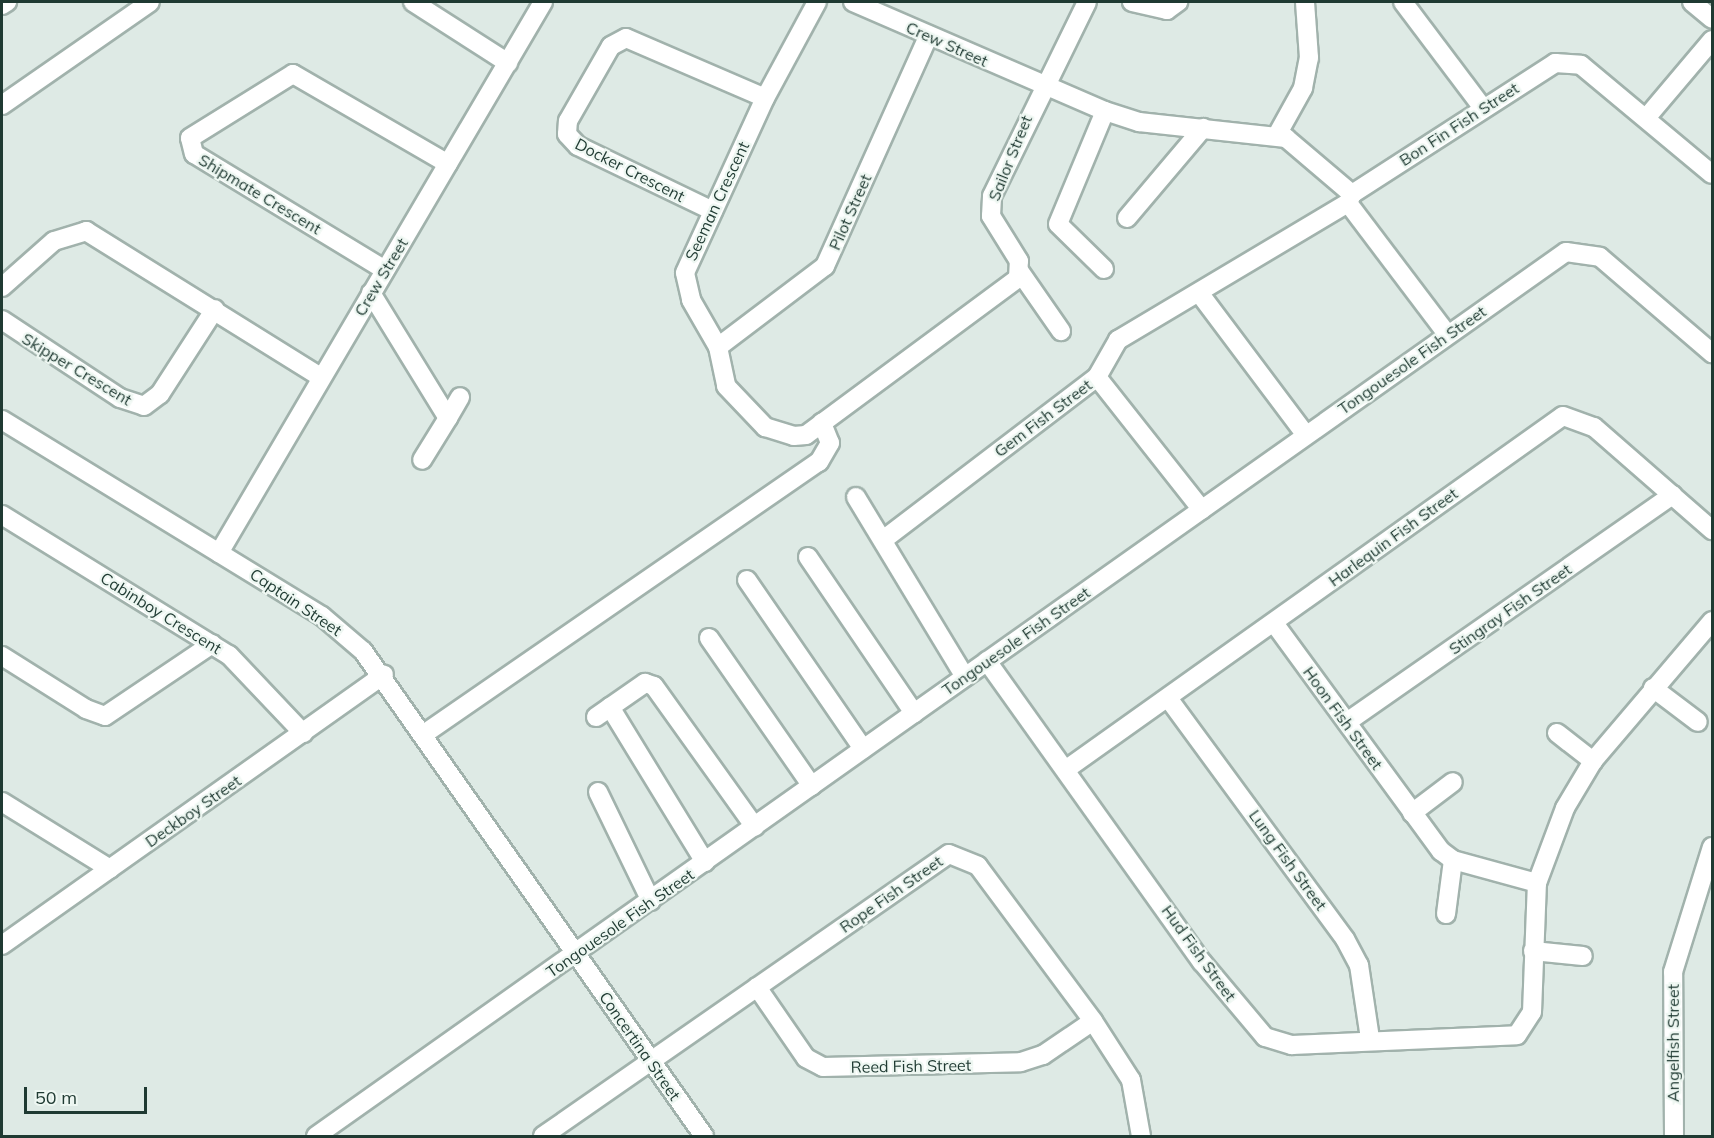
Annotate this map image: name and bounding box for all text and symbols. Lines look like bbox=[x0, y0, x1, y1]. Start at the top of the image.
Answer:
street label: Crew Street bbox=[903, 17, 991, 71]
street label: Bon Fin Fish Street bbox=[1396, 78, 1522, 170]
street label: Sailor Street bbox=[984, 112, 1036, 204]
street label: Docker Crescent bbox=[572, 134, 688, 206]
street label: Seeman Crescent bbox=[681, 138, 753, 264]
street label: Shipmate Crescent bbox=[195, 150, 325, 238]
street label: Pilot Street bbox=[825, 171, 875, 253]
street label: Crew Street bbox=[350, 235, 412, 319]
street label: Tongouesole Fish Street bbox=[1334, 302, 1490, 418]
street label: Skipper Crescent bbox=[19, 329, 135, 409]
street label: Gem Fish Street bbox=[990, 375, 1096, 461]
street label: Harlequin Fish Street bbox=[1325, 484, 1461, 590]
street label: Stingray Fish Street bbox=[1445, 560, 1575, 658]
street label: Captain Street bbox=[246, 564, 346, 640]
street label: Cabinboy Crescent bbox=[97, 568, 225, 658]
street label: Tongouesole Fish Street bbox=[938, 583, 1094, 699]
street label: Hoon Fish Street bbox=[1299, 663, 1387, 773]
street label: Deckboy Street bbox=[141, 771, 245, 851]
street label: Lung Fish Street bbox=[1245, 806, 1331, 914]
street label: Rope Fish Street bbox=[836, 851, 946, 937]
street label: Tongouesole Fish Street bbox=[542, 865, 698, 981]
street label: Hud Fish Street bbox=[1158, 901, 1240, 1005]
street label: Angelfish Street bbox=[1663, 984, 1683, 1102]
street label: Concertina Street bbox=[595, 988, 685, 1104]
street label: Reed Fish Street bbox=[851, 1055, 971, 1077]
scale bar bbox=[27, 1075, 150, 1113]
text: 50 m bbox=[35, 1086, 77, 1109]

